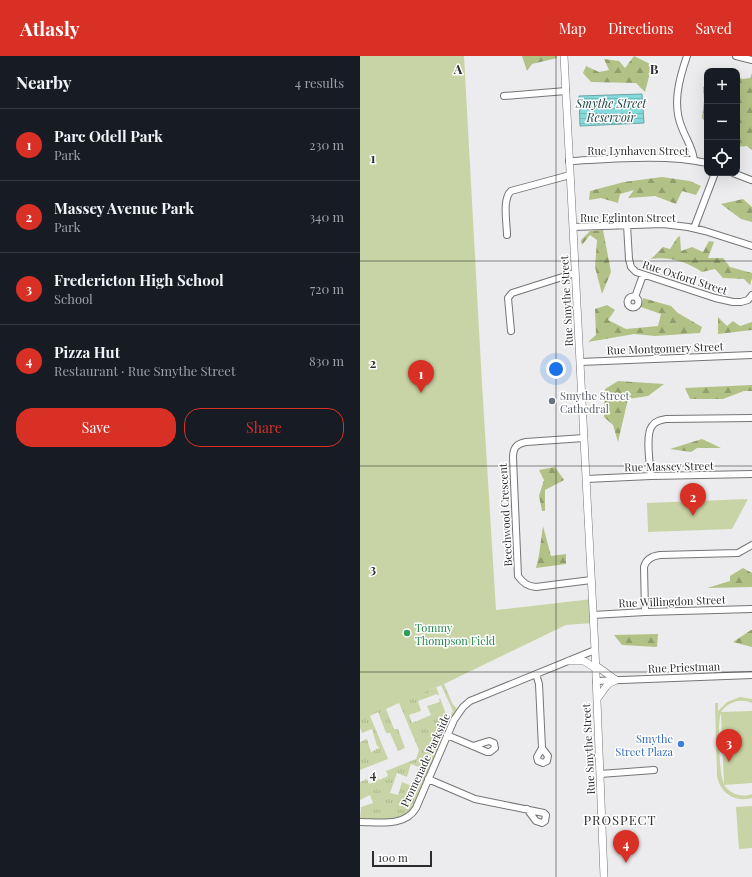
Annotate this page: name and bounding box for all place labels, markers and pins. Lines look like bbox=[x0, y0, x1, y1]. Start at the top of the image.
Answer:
pin: 1 bbox=[408, 360, 434, 393]
place label: Smythe Street Cathedral bbox=[560, 388, 629, 416]
marker: Smythe Street Cathedral bbox=[547, 396, 557, 406]
pin: 2 bbox=[680, 483, 706, 516]
place label: Tommy Thompson Field bbox=[415, 620, 496, 648]
marker: Tommy Thompson Field bbox=[402, 628, 412, 638]
pin: 3 bbox=[716, 729, 742, 762]
place label: Smythe Street Plaza bbox=[615, 731, 674, 759]
marker: Smythe Street Plaza bbox=[676, 739, 686, 749]
pin: 4 bbox=[613, 830, 639, 863]

